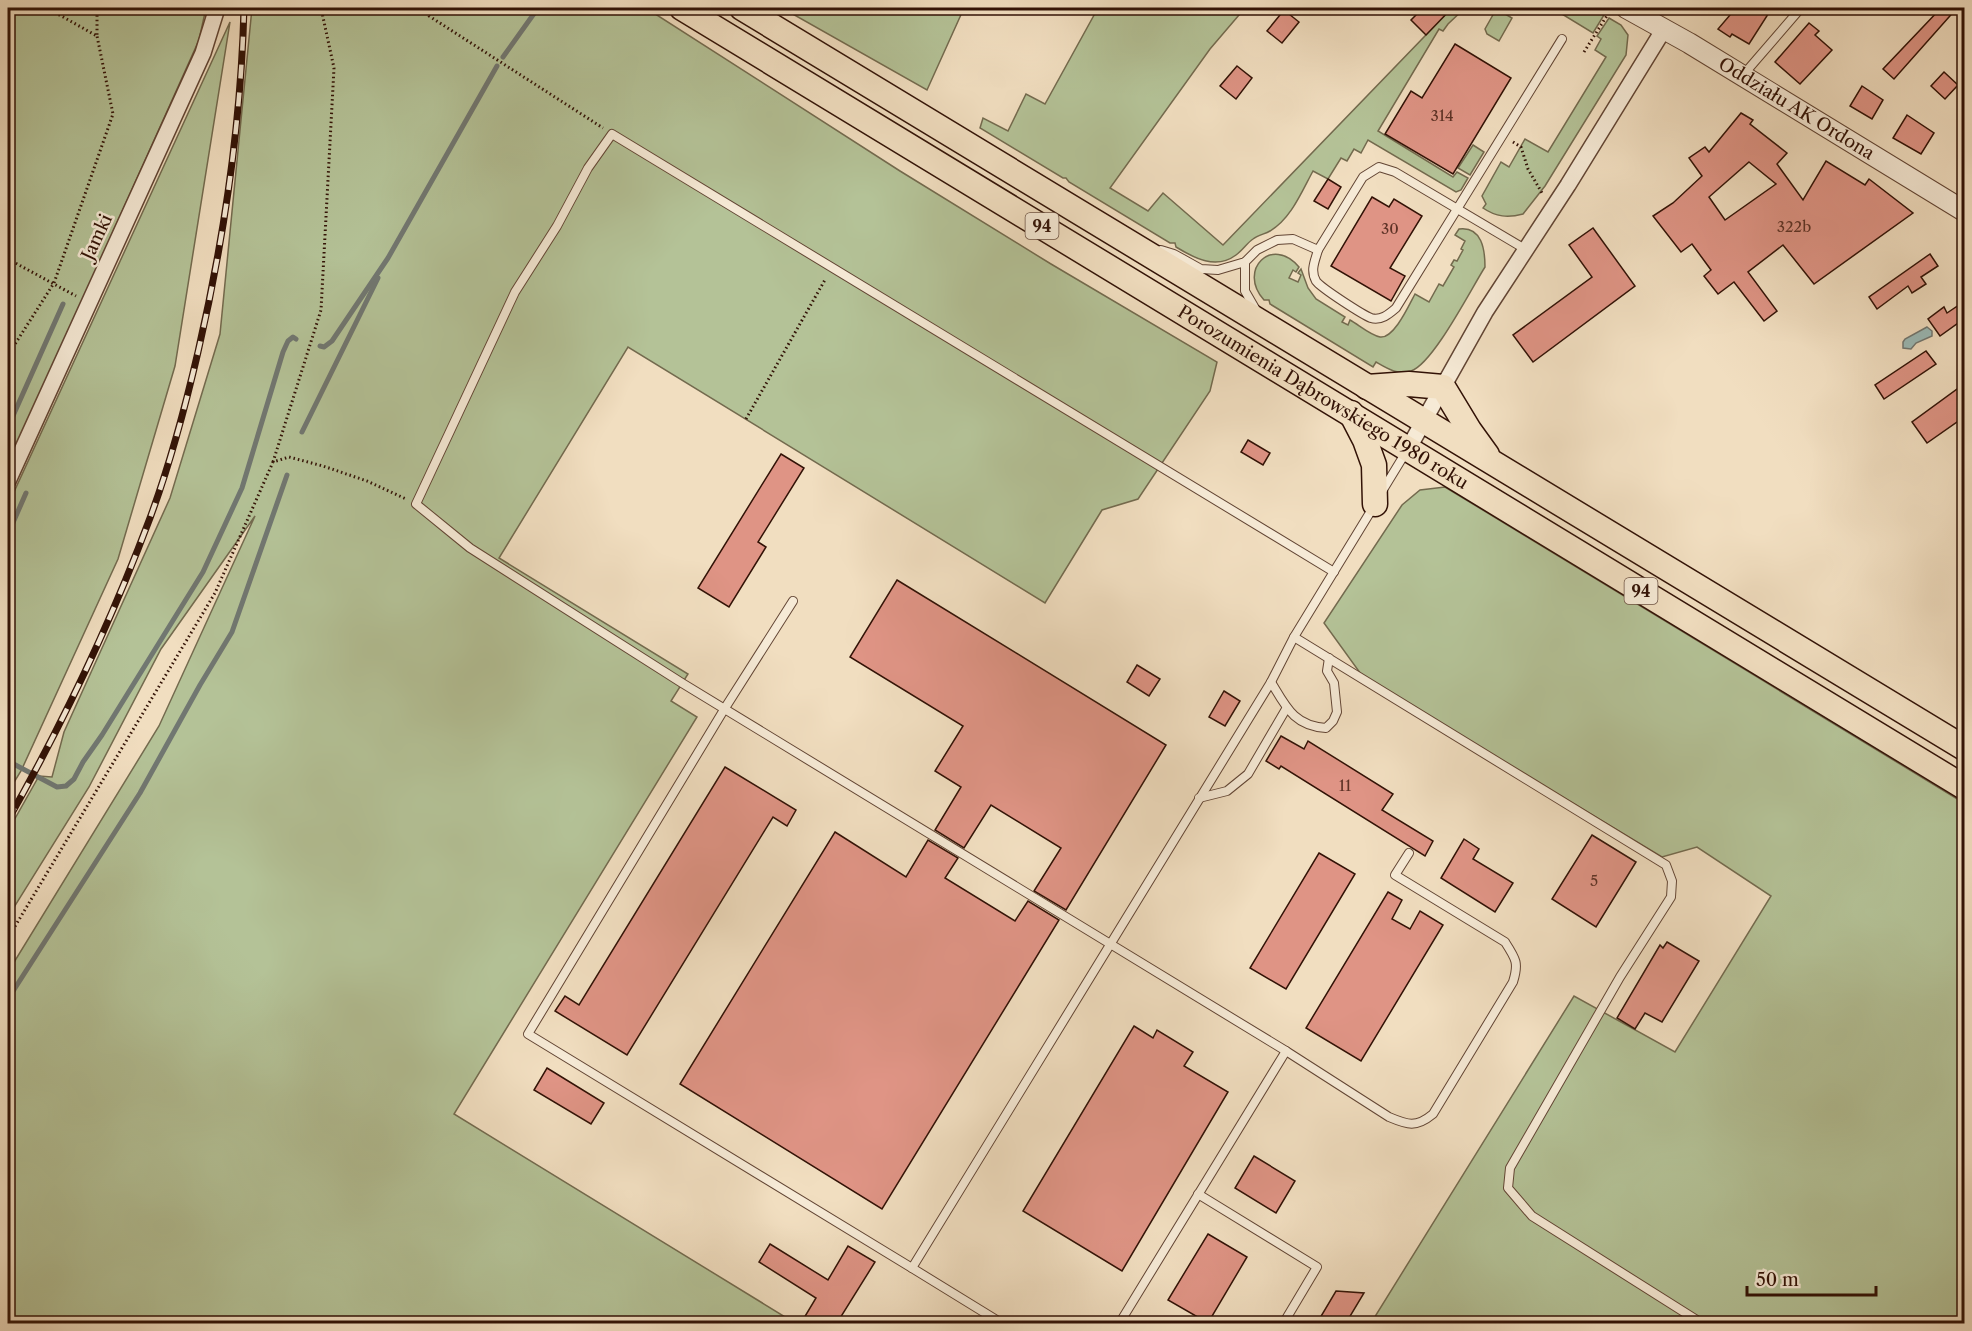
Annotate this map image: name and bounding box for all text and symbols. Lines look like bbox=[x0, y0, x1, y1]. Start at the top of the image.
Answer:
street label: Oddziału AK Ordona bbox=[1715, 53, 1879, 165]
house number: 314 bbox=[1430, 106, 1454, 125]
street label: Jamki bbox=[76, 210, 117, 266]
road number: 94 bbox=[1026, 213, 1058, 239]
house number: 322b bbox=[1777, 217, 1811, 236]
house number: 30 bbox=[1381, 219, 1399, 238]
street label: Porozumienia Dąbrowskiego 1980 roku bbox=[1174, 301, 1472, 494]
road number: 94 bbox=[1624, 578, 1658, 604]
house number: 11 bbox=[1339, 776, 1352, 795]
house number: 5 bbox=[1590, 871, 1598, 890]
scale bar bbox=[1747, 1259, 1876, 1297]
text: 50 m bbox=[1756, 1269, 1799, 1291]

